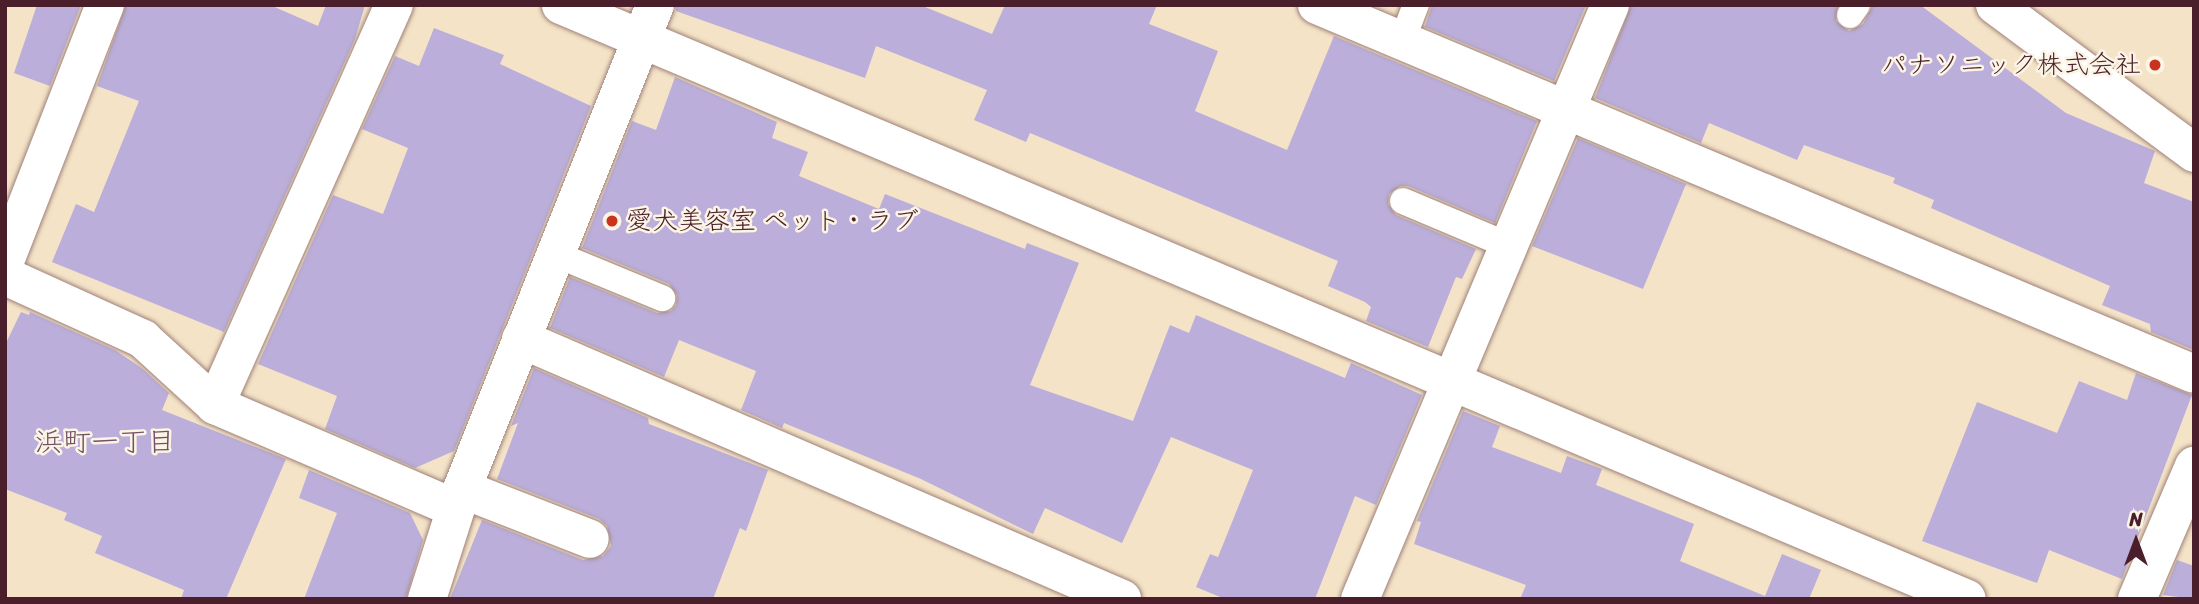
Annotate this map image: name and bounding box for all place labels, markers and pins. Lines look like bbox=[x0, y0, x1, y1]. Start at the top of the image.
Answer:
place label: パナソニック株式会社 bbox=[1881, 49, 2141, 81]
marker: パナソニック株式会社 bbox=[2147, 57, 2163, 73]
place label: 愛犬美容室 ペット・ラブ bbox=[626, 205, 919, 237]
marker: 愛犬美容室 ペット・ラブ bbox=[604, 213, 620, 229]

